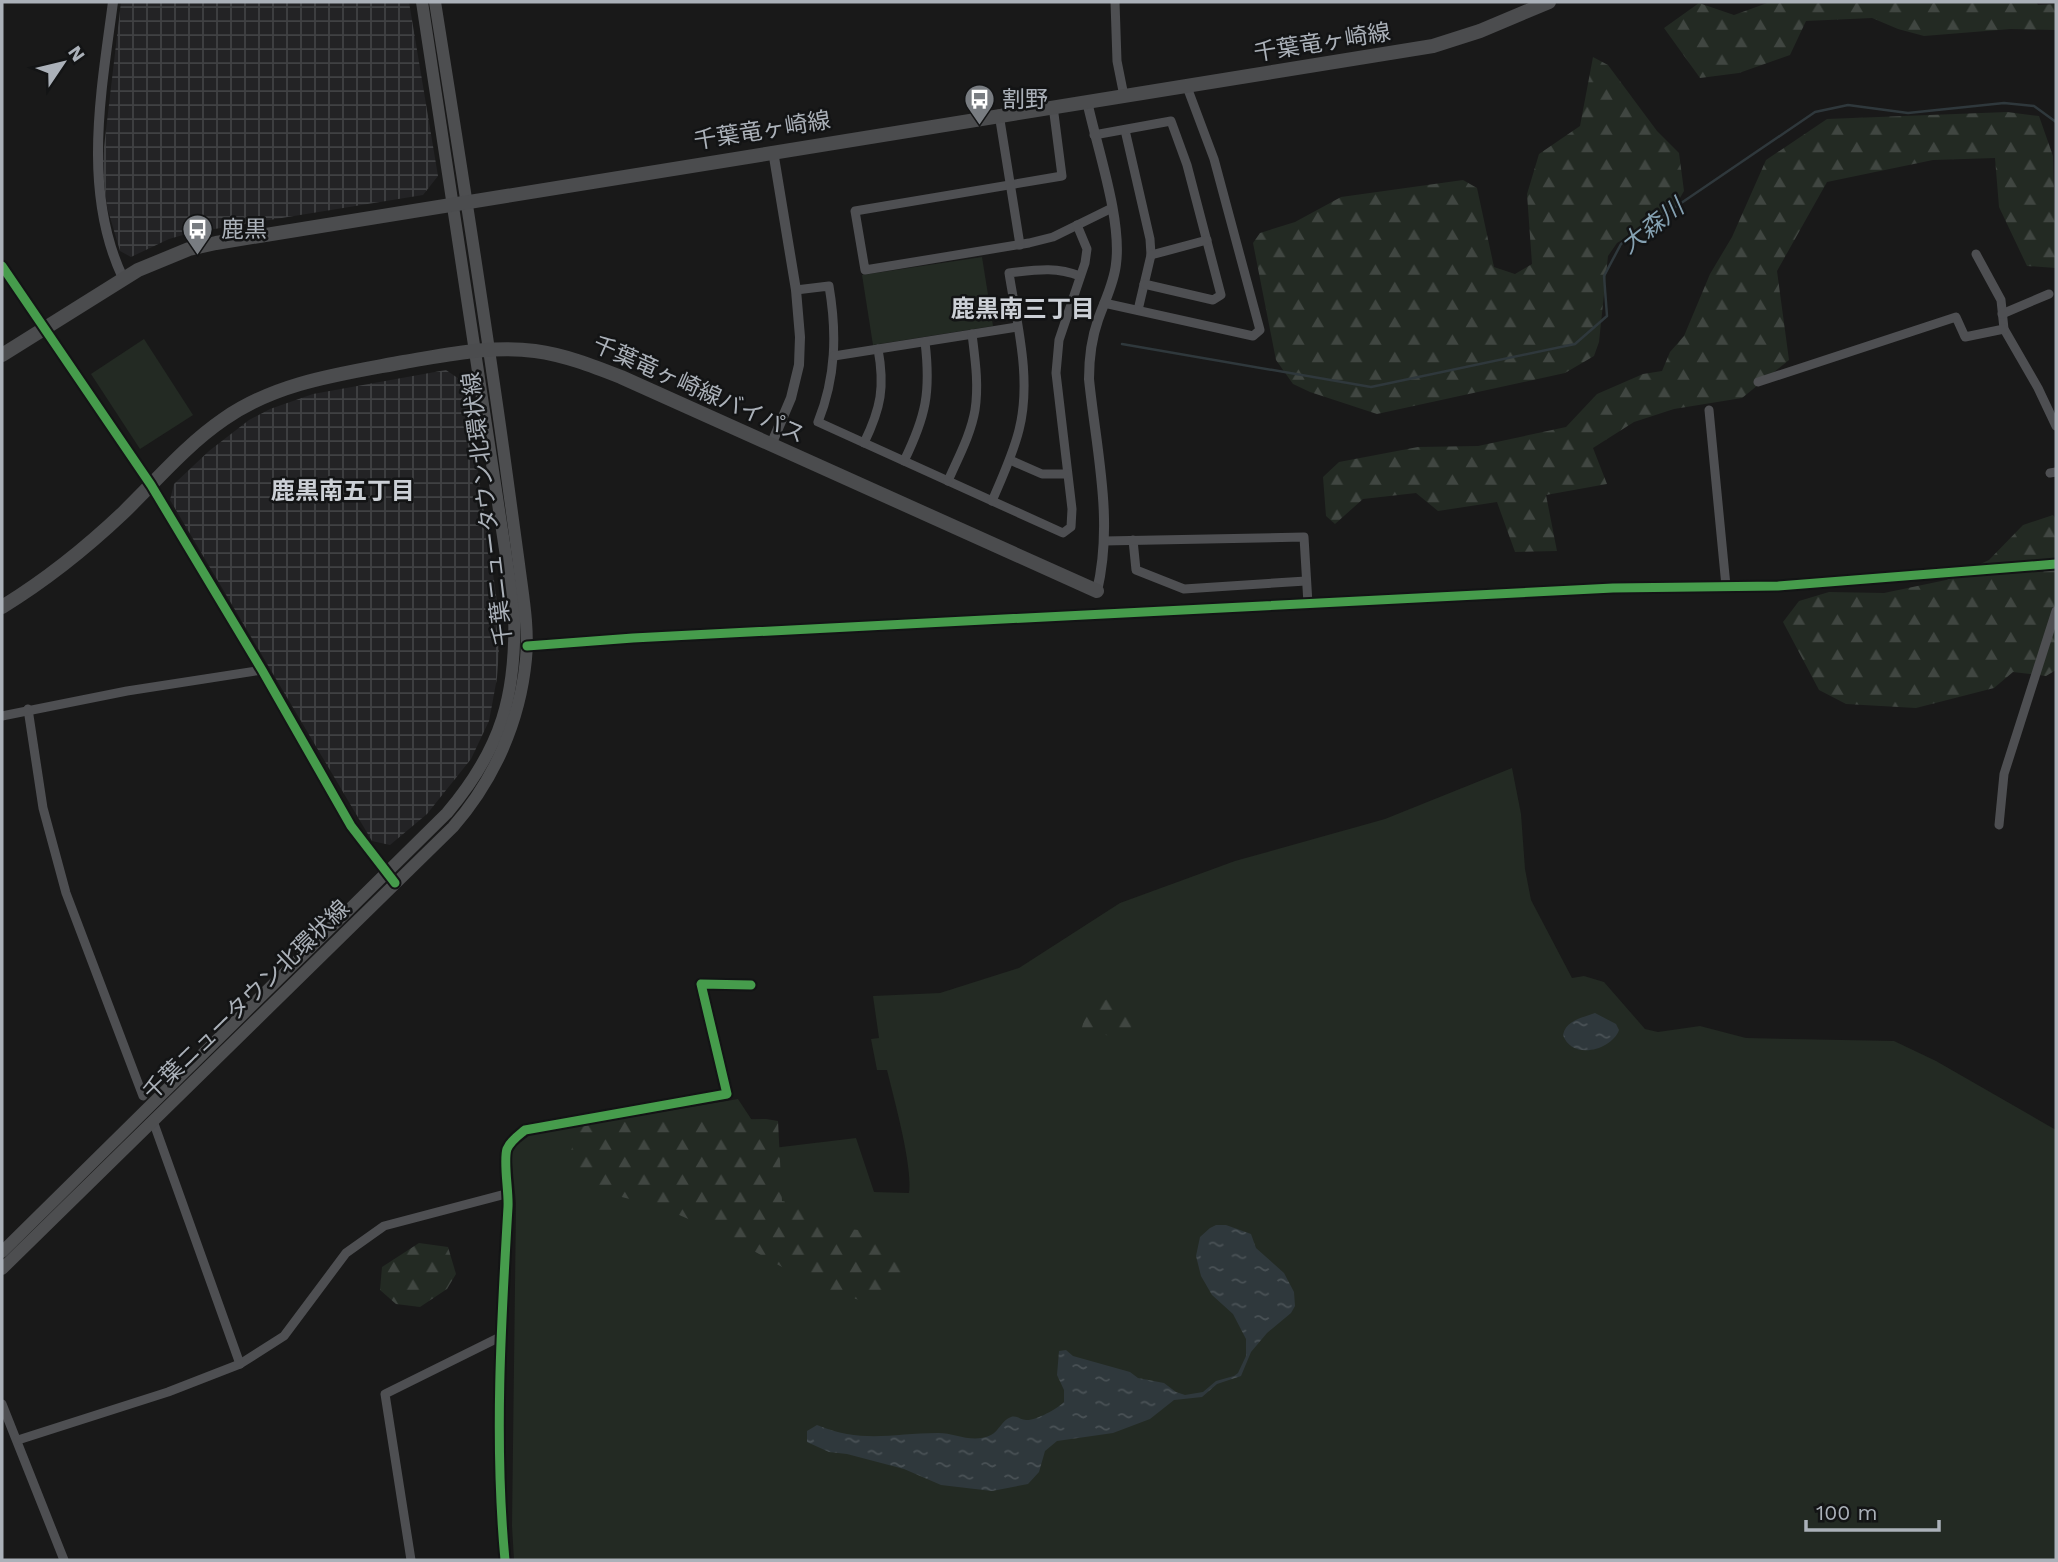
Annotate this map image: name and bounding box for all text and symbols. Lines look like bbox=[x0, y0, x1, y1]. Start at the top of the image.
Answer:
street label: 千葉竜ヶ崎線 bbox=[1252, 18, 1392, 67]
north arrow bbox=[28, 28, 98, 98]
text: N bbox=[63, 41, 90, 66]
bus stop icon: 割野 bbox=[962, 82, 996, 126]
place label: 割野 bbox=[1002, 86, 1048, 113]
street label: 千葉竜ヶ崎線 bbox=[692, 106, 832, 155]
water label: 大森川 bbox=[1615, 191, 1691, 259]
bus stop icon: 鹿黒 bbox=[181, 212, 215, 256]
place label: 鹿黒 bbox=[221, 216, 267, 243]
district label: 鹿黒南三丁目 bbox=[951, 295, 1095, 323]
street label: 千葉竜ヶ崎線バイパス bbox=[588, 330, 809, 448]
street label: 千葉ニュータウン北環状線 bbox=[457, 370, 518, 648]
district label: 鹿黒南五丁目 bbox=[271, 477, 415, 505]
street label: 千葉ニュータウン北環状線 bbox=[138, 895, 355, 1106]
scale bar bbox=[1806, 1488, 1939, 1532]
text: 100 m bbox=[1816, 1500, 1878, 1525]

